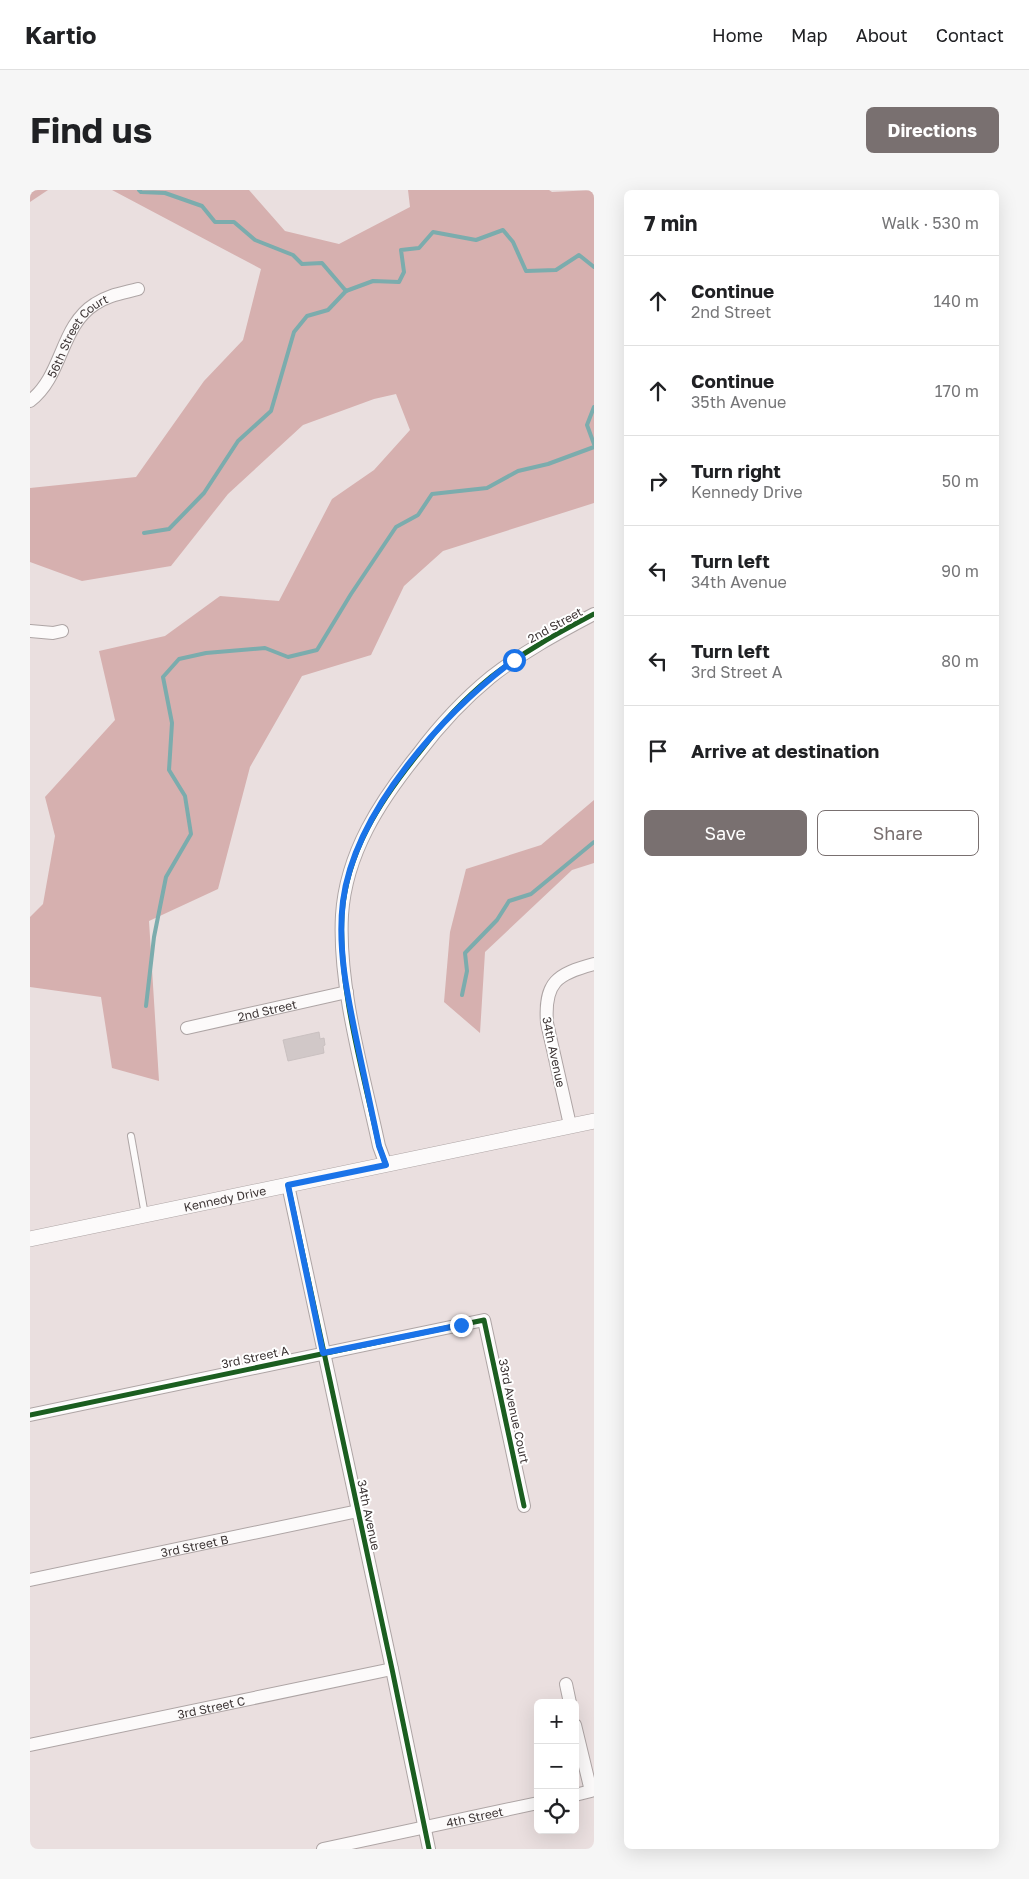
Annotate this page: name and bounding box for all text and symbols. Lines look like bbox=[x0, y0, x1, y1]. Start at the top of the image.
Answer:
text: Kartio bbox=[25, 20, 97, 49]
text: Home bbox=[712, 24, 763, 46]
text: Map bbox=[791, 24, 828, 46]
text: About bbox=[856, 24, 908, 46]
text: Contact bbox=[936, 24, 1004, 46]
button: Directions bbox=[866, 107, 999, 153]
text: Find us bbox=[30, 109, 152, 151]
text: 7 min bbox=[644, 210, 698, 236]
text: Walk · 530 m bbox=[882, 213, 979, 233]
text: Continue bbox=[691, 279, 774, 302]
icon: ahead bbox=[644, 287, 672, 315]
street label: 56th Street Court bbox=[43, 291, 110, 380]
text: 140 m bbox=[933, 291, 979, 311]
text: 2nd Street bbox=[691, 302, 771, 322]
text: Continue bbox=[691, 369, 774, 392]
icon: ahead bbox=[644, 377, 672, 405]
text: 170 m bbox=[935, 381, 979, 401]
text: 35th Avenue bbox=[691, 392, 786, 412]
text: Turn right bbox=[691, 459, 781, 482]
icon: right bbox=[644, 467, 672, 495]
text: 50 m bbox=[942, 471, 979, 491]
text: Kennedy Drive bbox=[691, 482, 802, 502]
text: Turn left bbox=[691, 549, 770, 572]
icon: left bbox=[644, 557, 672, 585]
text: 90 m bbox=[941, 561, 979, 581]
text: 34th Avenue bbox=[691, 572, 787, 592]
street label: 2nd Street bbox=[525, 604, 585, 646]
text: Turn left bbox=[691, 639, 770, 662]
icon: left bbox=[644, 647, 672, 675]
route start bbox=[503, 649, 526, 672]
text: 80 m bbox=[941, 651, 979, 671]
text: 3rd Street A bbox=[691, 662, 782, 682]
icon: arrive bbox=[644, 737, 672, 765]
text: Arrive at destination bbox=[691, 739, 879, 762]
button: Save bbox=[644, 810, 807, 856]
button: Share bbox=[817, 810, 979, 856]
street label: 2nd Street bbox=[236, 996, 298, 1024]
street label: 34th Avenue bbox=[539, 1015, 569, 1089]
street label: Kennedy Drive bbox=[182, 1182, 267, 1214]
route end bbox=[450, 1314, 473, 1337]
street label: 3rd Street A bbox=[220, 1343, 290, 1371]
street label: 33rd Avenue Court bbox=[496, 1357, 532, 1465]
street label: 34th Avenue bbox=[354, 1478, 384, 1552]
street label: 3rd Street B bbox=[159, 1531, 230, 1560]
street label: 3rd Street C bbox=[176, 1693, 246, 1721]
map controls bbox=[534, 1699, 579, 1834]
button: + bbox=[534, 1699, 579, 1744]
button: − bbox=[534, 1744, 579, 1789]
button: locate bbox=[534, 1789, 579, 1834]
street label: 4th Street bbox=[445, 1803, 505, 1830]

